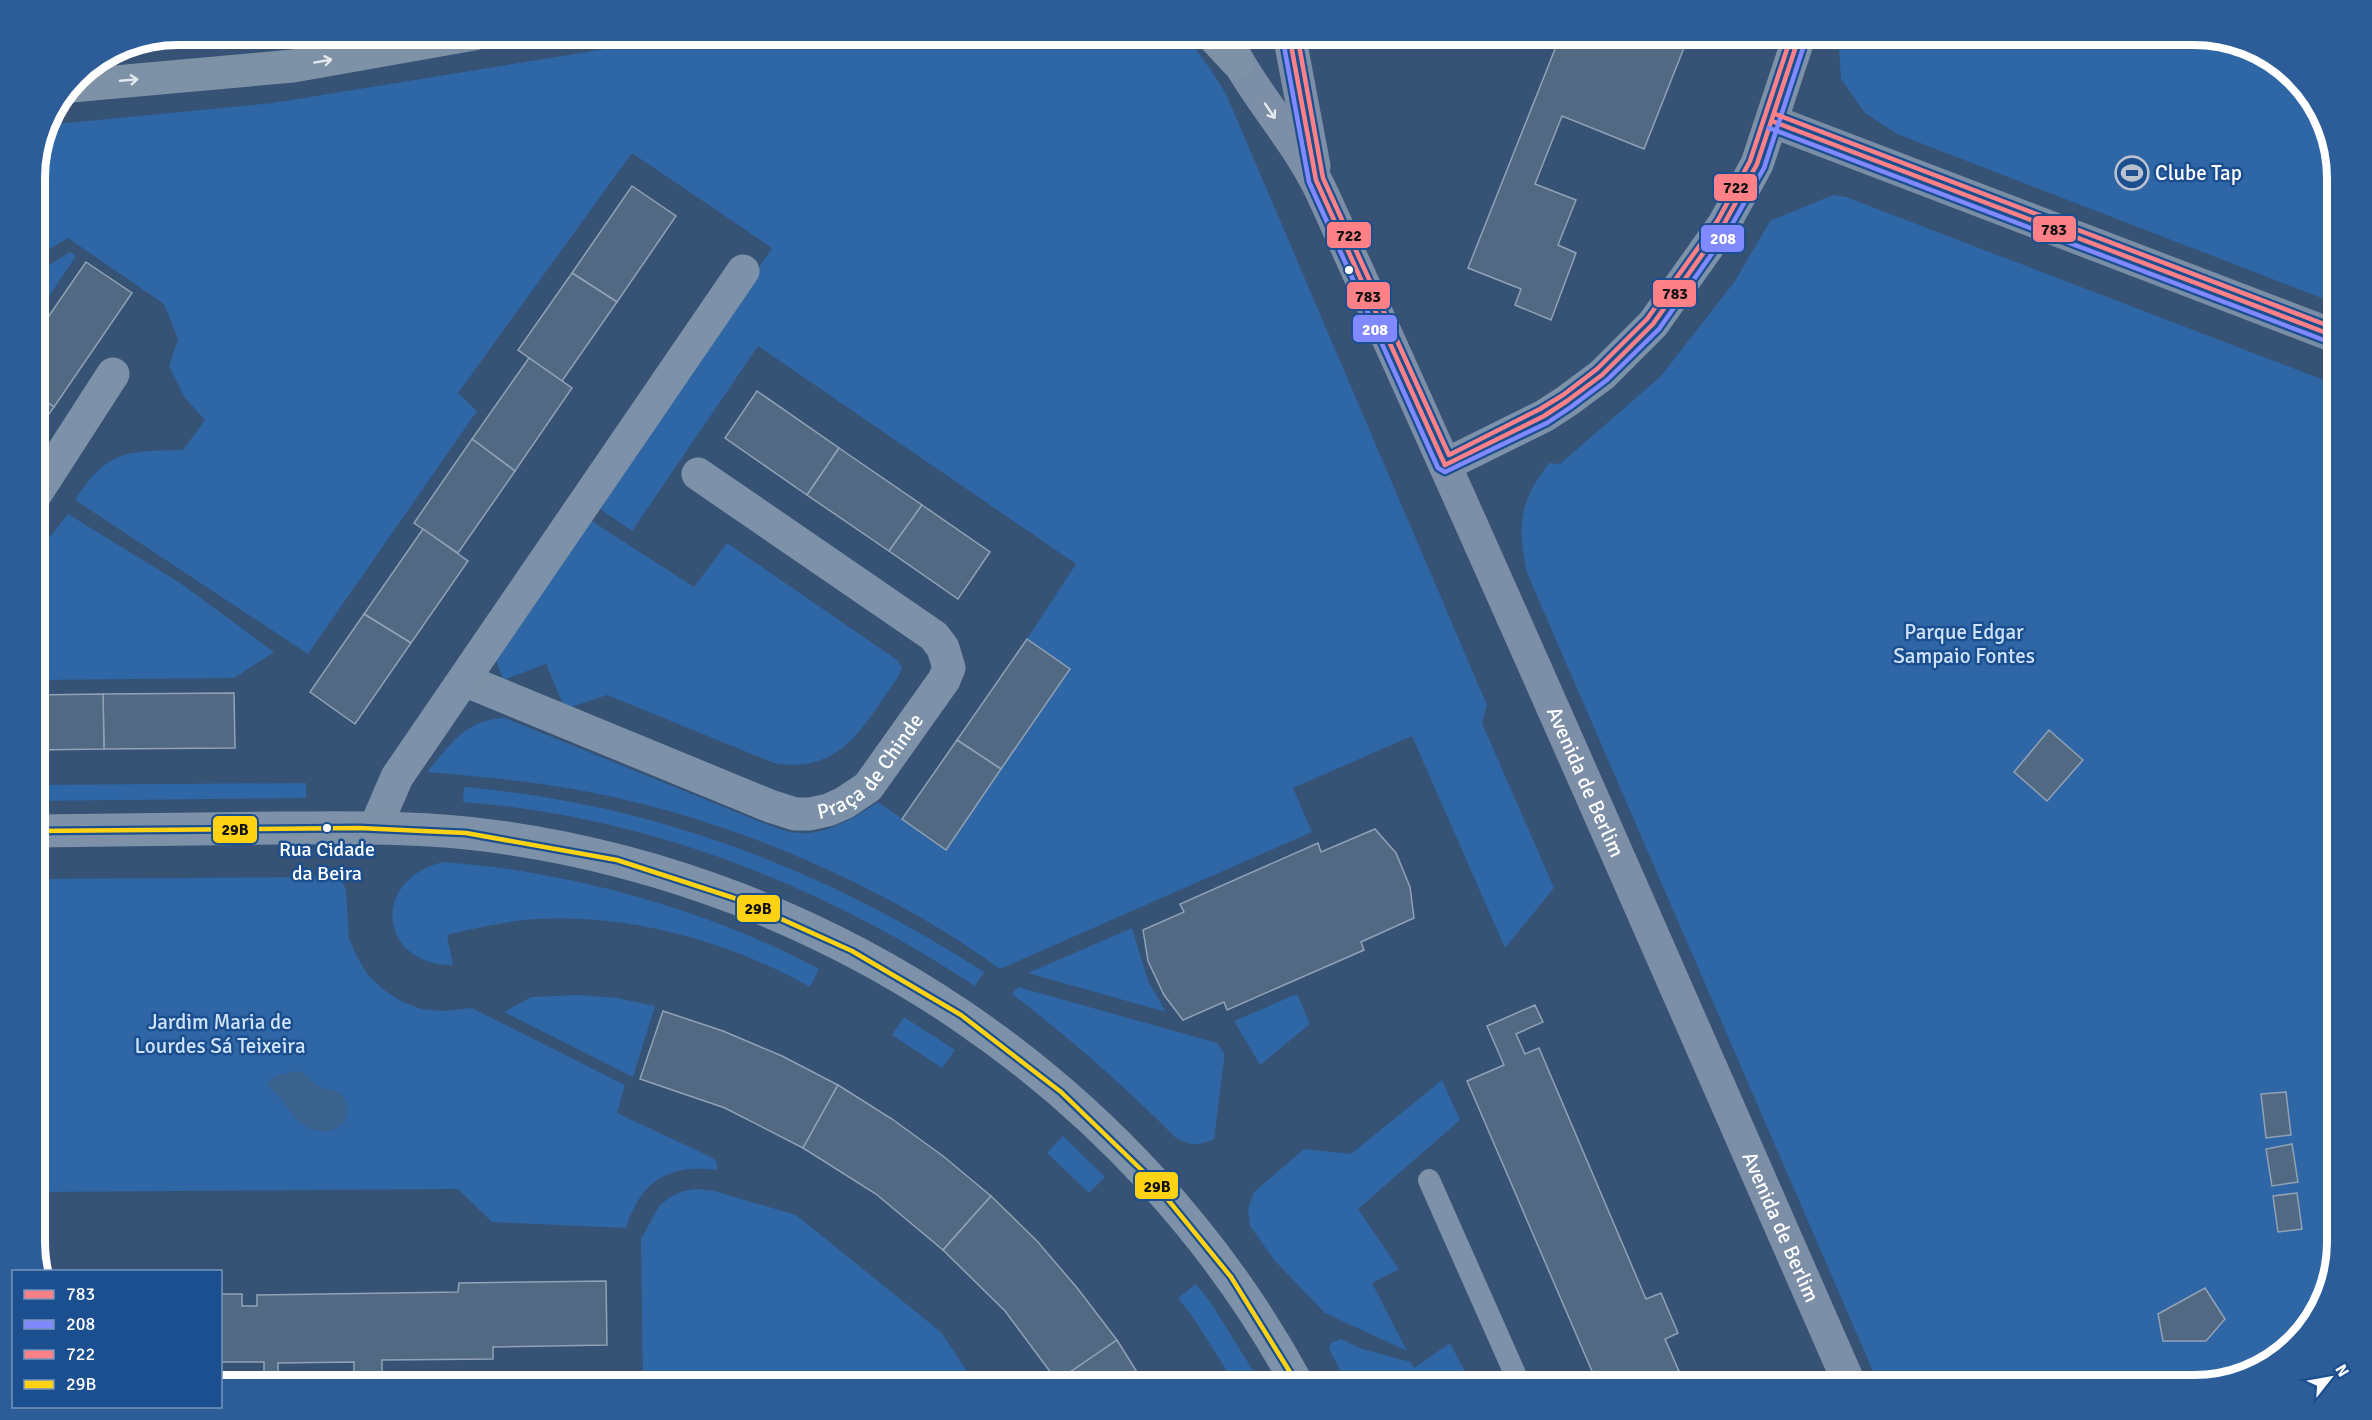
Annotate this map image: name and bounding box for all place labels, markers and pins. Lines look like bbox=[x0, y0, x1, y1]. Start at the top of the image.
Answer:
sports icon: Clube Tap bbox=[2114, 155, 2150, 191]
place label: Clube Tap bbox=[2155, 160, 2242, 186]
unlabelled marker bbox=[1343, 264, 1355, 276]
marker: Rua Cidade da Beira bbox=[321, 822, 333, 834]
place label: Rua Cidade da Beira bbox=[279, 837, 375, 886]

